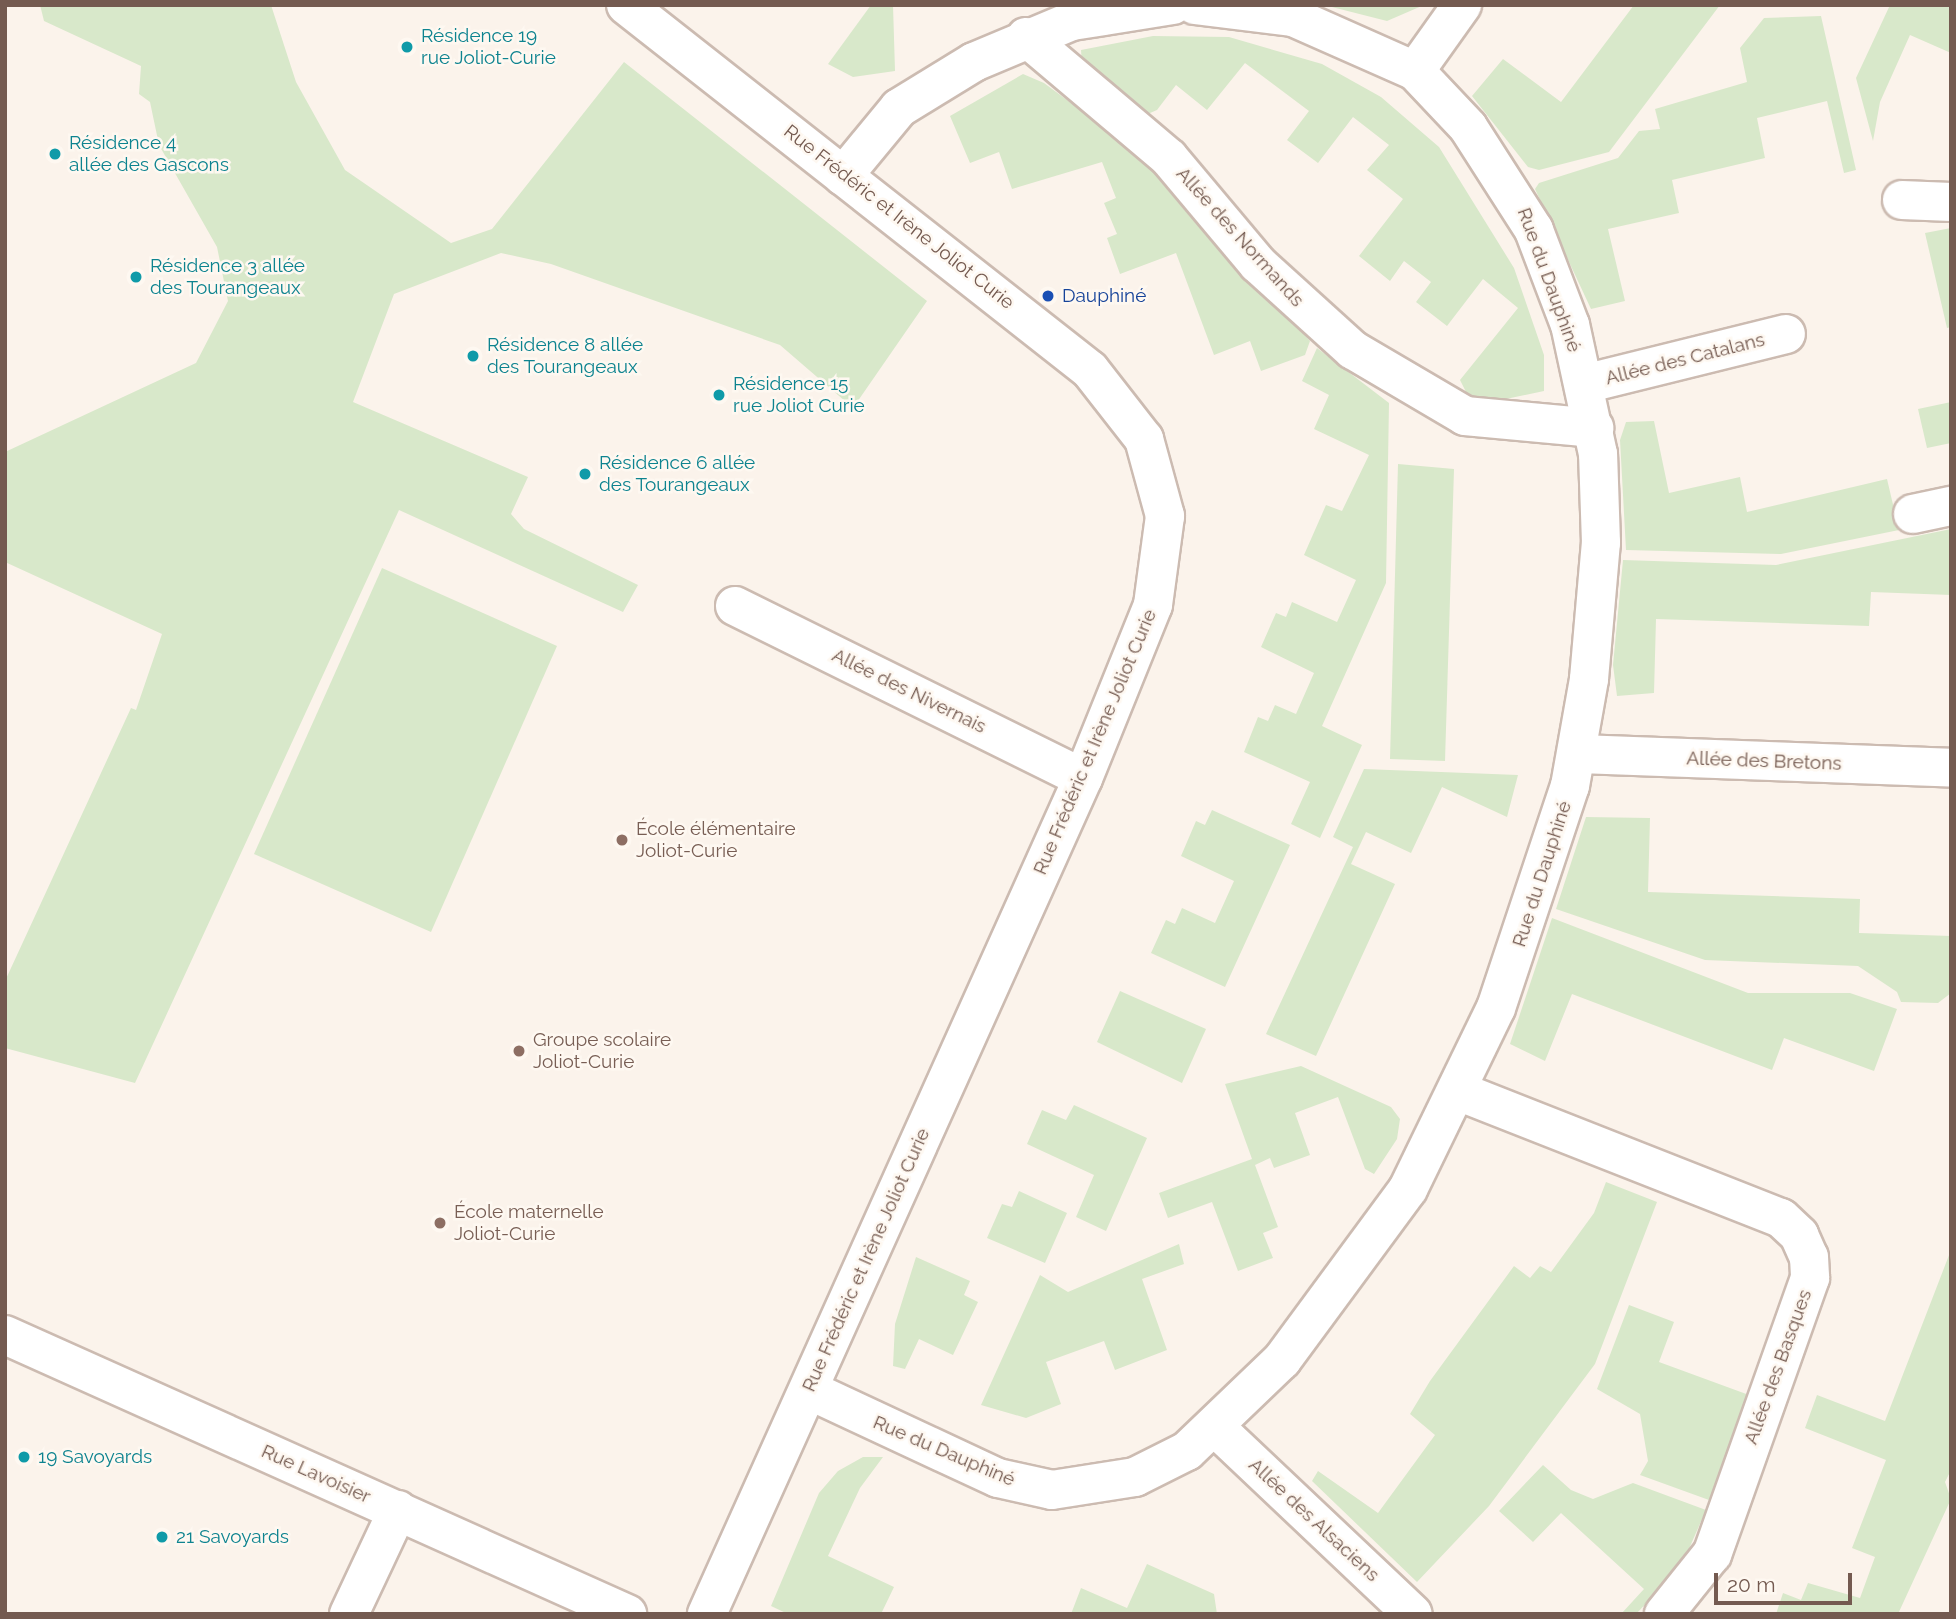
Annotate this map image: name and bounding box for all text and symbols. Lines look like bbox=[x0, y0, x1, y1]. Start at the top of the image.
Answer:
place label: Résidence 19 rue Joliot-Curie bbox=[421, 25, 556, 69]
marker: Résidence 19 rue Joliot-Curie bbox=[399, 39, 415, 55]
street label: Rue Frédéric et Irène Joliot Curie bbox=[779, 120, 1019, 314]
place label: Résidence 4 allée des Gascons bbox=[69, 132, 229, 176]
marker: Résidence 4 allée des Gascons bbox=[47, 146, 63, 162]
street label: Allée des Normands bbox=[1171, 163, 1309, 311]
street label: Rue du Dauphiné bbox=[1512, 205, 1586, 355]
place label: Résidence 3 allée des Tourangeaux bbox=[150, 255, 305, 299]
marker: Résidence 3 allée des Tourangeaux bbox=[128, 269, 144, 285]
place label: Dauphiné bbox=[1062, 285, 1146, 307]
marker: Dauphiné bbox=[1040, 288, 1056, 304]
street label: Allée des Catalans bbox=[1603, 328, 1767, 390]
place label: Résidence 8 allée des Tourangeaux bbox=[487, 334, 643, 378]
marker: Résidence 8 allée des Tourangeaux bbox=[465, 348, 481, 364]
place label: Résidence 15 rue Joliot Curie bbox=[733, 373, 865, 417]
marker: Résidence 15 rue Joliot Curie bbox=[711, 387, 727, 403]
place label: Résidence 6 allée des Tourangeaux bbox=[599, 452, 755, 496]
marker: Résidence 6 allée des Tourangeaux bbox=[577, 466, 593, 482]
street label: Rue Frédéric et Irène Joliot Curie bbox=[1029, 606, 1161, 878]
street label: Allée des Nivernais bbox=[828, 644, 990, 738]
street label: Allée des Bretons bbox=[1686, 747, 1842, 775]
street label: Rue du Dauphiné bbox=[1508, 798, 1576, 950]
place label: École élémentaire Joliot-Curie bbox=[636, 818, 796, 862]
marker: École élémentaire Joliot-Curie bbox=[614, 832, 630, 848]
place label: Groupe scolaire Joliot-Curie bbox=[533, 1029, 671, 1073]
marker: Groupe scolaire Joliot-Curie bbox=[511, 1043, 527, 1059]
street label: Rue Frédéric et Irène Joliot Curie bbox=[797, 1125, 935, 1395]
place label: École maternelle Joliot-Curie bbox=[454, 1201, 604, 1245]
marker: École maternelle Joliot-Curie bbox=[432, 1215, 448, 1231]
street label: Allée des Basques bbox=[1739, 1287, 1817, 1447]
street label: Rue du Dauphiné bbox=[870, 1411, 1018, 1491]
street label: Rue Lavoisier bbox=[258, 1440, 374, 1508]
place label: 19 Savoyards bbox=[38, 1446, 152, 1468]
marker: 19 Savoyards bbox=[16, 1449, 32, 1465]
street label: Allée des Alsaciens bbox=[1244, 1453, 1384, 1587]
place label: 21 Savoyards bbox=[176, 1526, 289, 1548]
marker: 21 Savoyards bbox=[154, 1529, 170, 1545]
scale bar bbox=[1718, 1560, 1856, 1604]
text: 20 m bbox=[1727, 1572, 1775, 1597]

